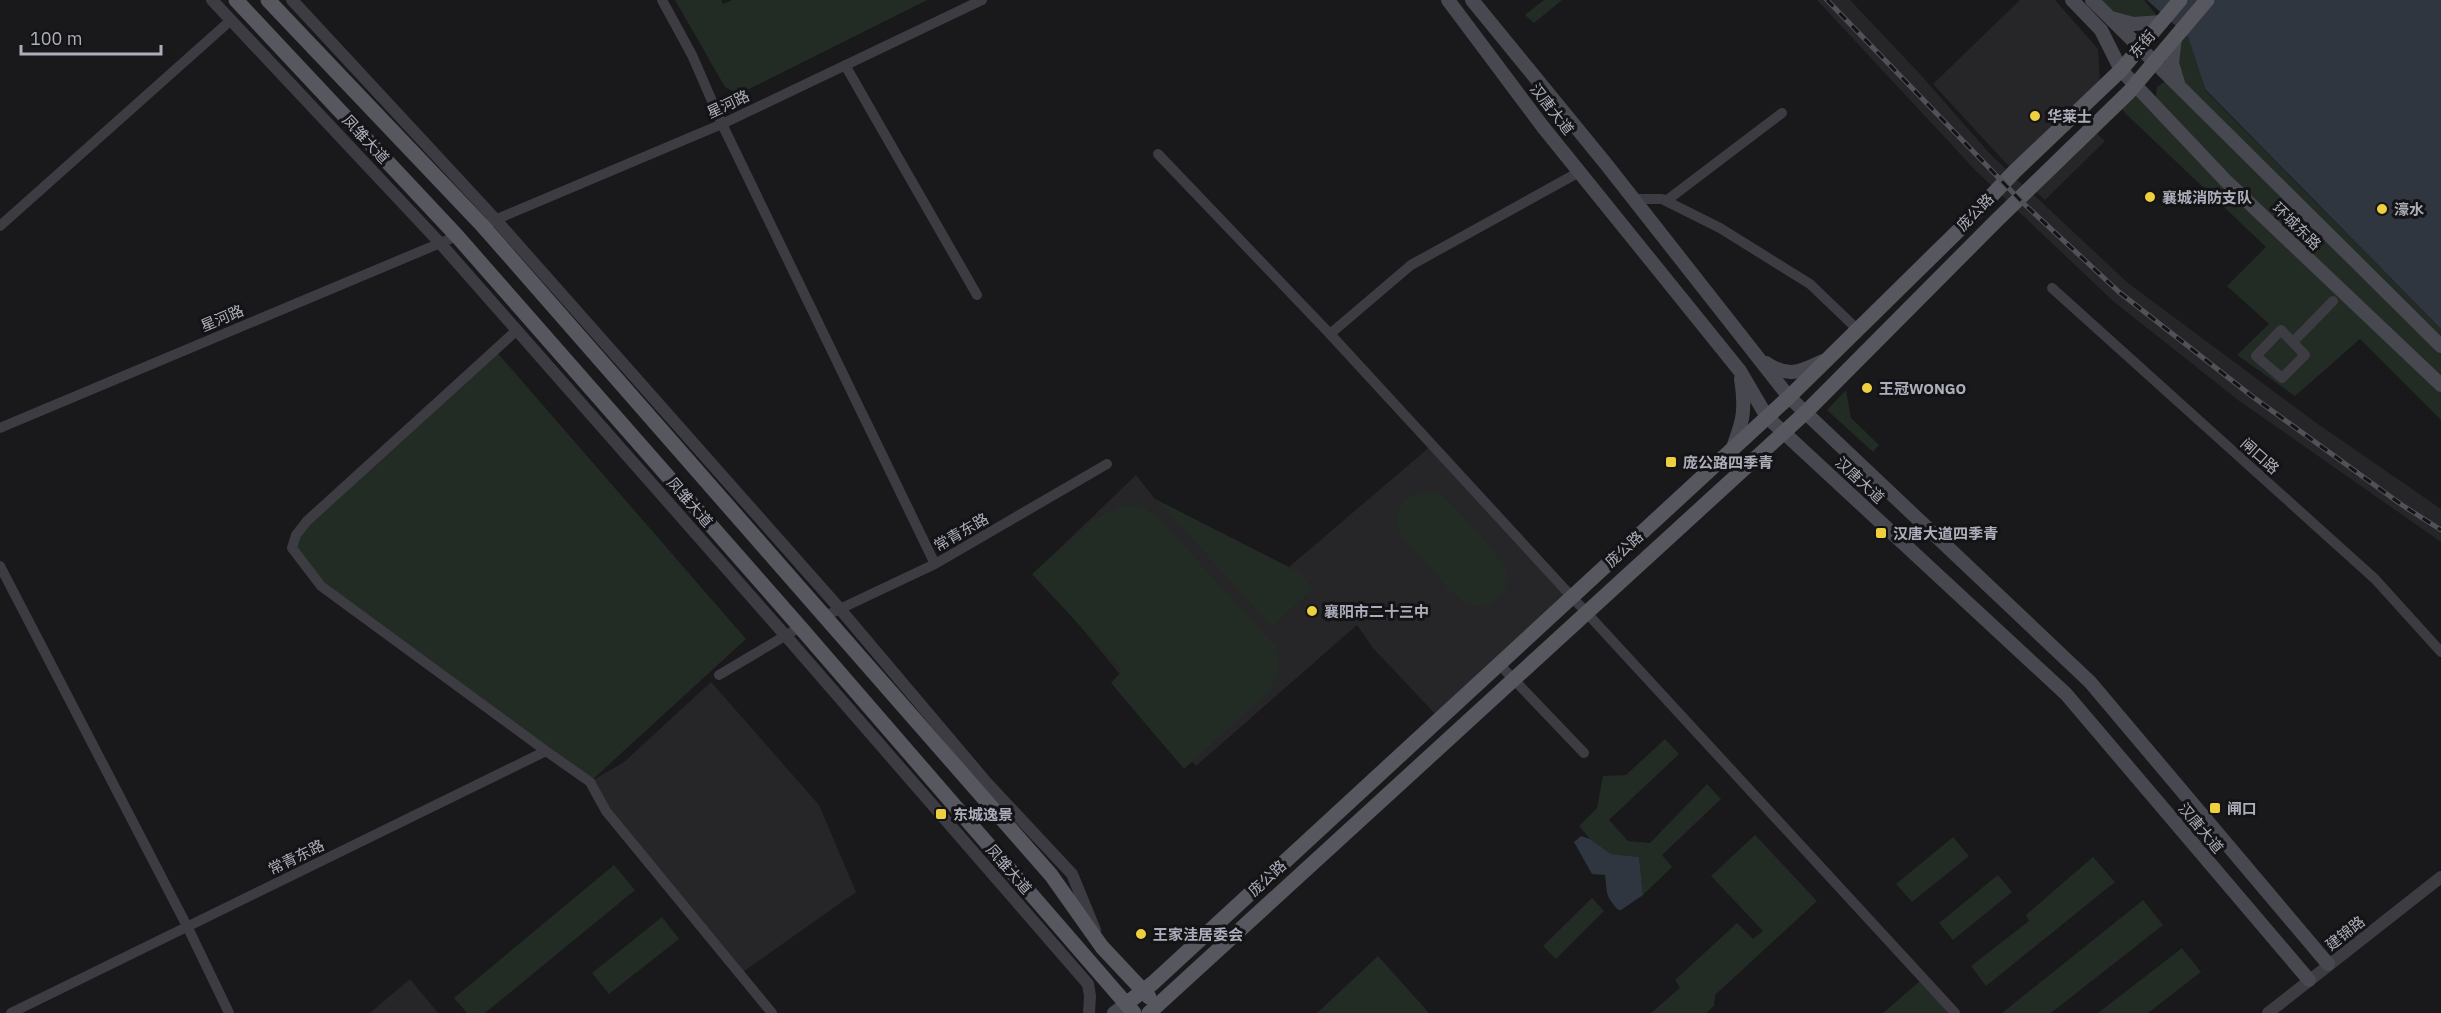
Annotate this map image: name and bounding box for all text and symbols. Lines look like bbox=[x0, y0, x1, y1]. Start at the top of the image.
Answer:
scale bar bbox=[21, 18, 160, 56]
street label: 东街 bbox=[2125, 26, 2159, 62]
text: 100 m bbox=[30, 27, 82, 50]
street label: 汉唐大道 bbox=[1526, 80, 1578, 138]
street label: 星河路 bbox=[704, 86, 752, 122]
place label: 华莱士 bbox=[2047, 107, 2092, 126]
marker: 华莱士 bbox=[2028, 109, 2042, 123]
street label: 凤雏大道 bbox=[339, 111, 393, 167]
place label: 襄城消防支队 bbox=[2162, 188, 2252, 207]
street label: 庞公路 bbox=[1953, 189, 1997, 235]
marker: 襄城消防支队 bbox=[2143, 190, 2157, 204]
street label: 环城东路 bbox=[2269, 198, 2325, 254]
place label: 濠水 bbox=[2394, 200, 2424, 219]
marker: 濠水 bbox=[2375, 202, 2389, 216]
street label: 星河路 bbox=[198, 300, 246, 336]
place label: 王冠WONGO bbox=[1879, 379, 1966, 398]
marker: 王冠WONGO bbox=[1860, 381, 1874, 395]
street label: 闸口路 bbox=[2237, 434, 2283, 478]
place label: 庞公路四季青 bbox=[1683, 453, 1773, 472]
street label: 汉唐大道 bbox=[1832, 453, 1888, 507]
marker: 庞公路四季青 bbox=[1664, 455, 1678, 469]
street label: 凤雏大道 bbox=[663, 473, 717, 531]
street label: 常青东路 bbox=[930, 509, 992, 555]
place label: 汉唐大道四季青 bbox=[1893, 524, 1998, 543]
marker: 汉唐大道四季青 bbox=[1874, 526, 1888, 540]
street label: 庞公路 bbox=[1601, 527, 1647, 571]
place label: 襄阳市二十三中 bbox=[1324, 602, 1429, 621]
marker: 襄阳市二十三中 bbox=[1305, 604, 1319, 618]
street label: 汉唐大道 bbox=[2174, 799, 2228, 857]
place label: 闸口 bbox=[2227, 799, 2257, 818]
marker: 闸口 bbox=[2208, 801, 2222, 815]
place label: 东城逸景 bbox=[953, 805, 1013, 824]
marker: 东城逸景 bbox=[934, 807, 948, 821]
street label: 常青东路 bbox=[265, 835, 327, 879]
street label: 凤雏大道 bbox=[982, 840, 1036, 898]
street label: 庞公路 bbox=[1244, 856, 1290, 900]
street label: 建锦路 bbox=[2321, 912, 2369, 954]
place label: 王家洼居委会 bbox=[1153, 925, 1243, 944]
marker: 王家洼居委会 bbox=[1134, 927, 1148, 941]

